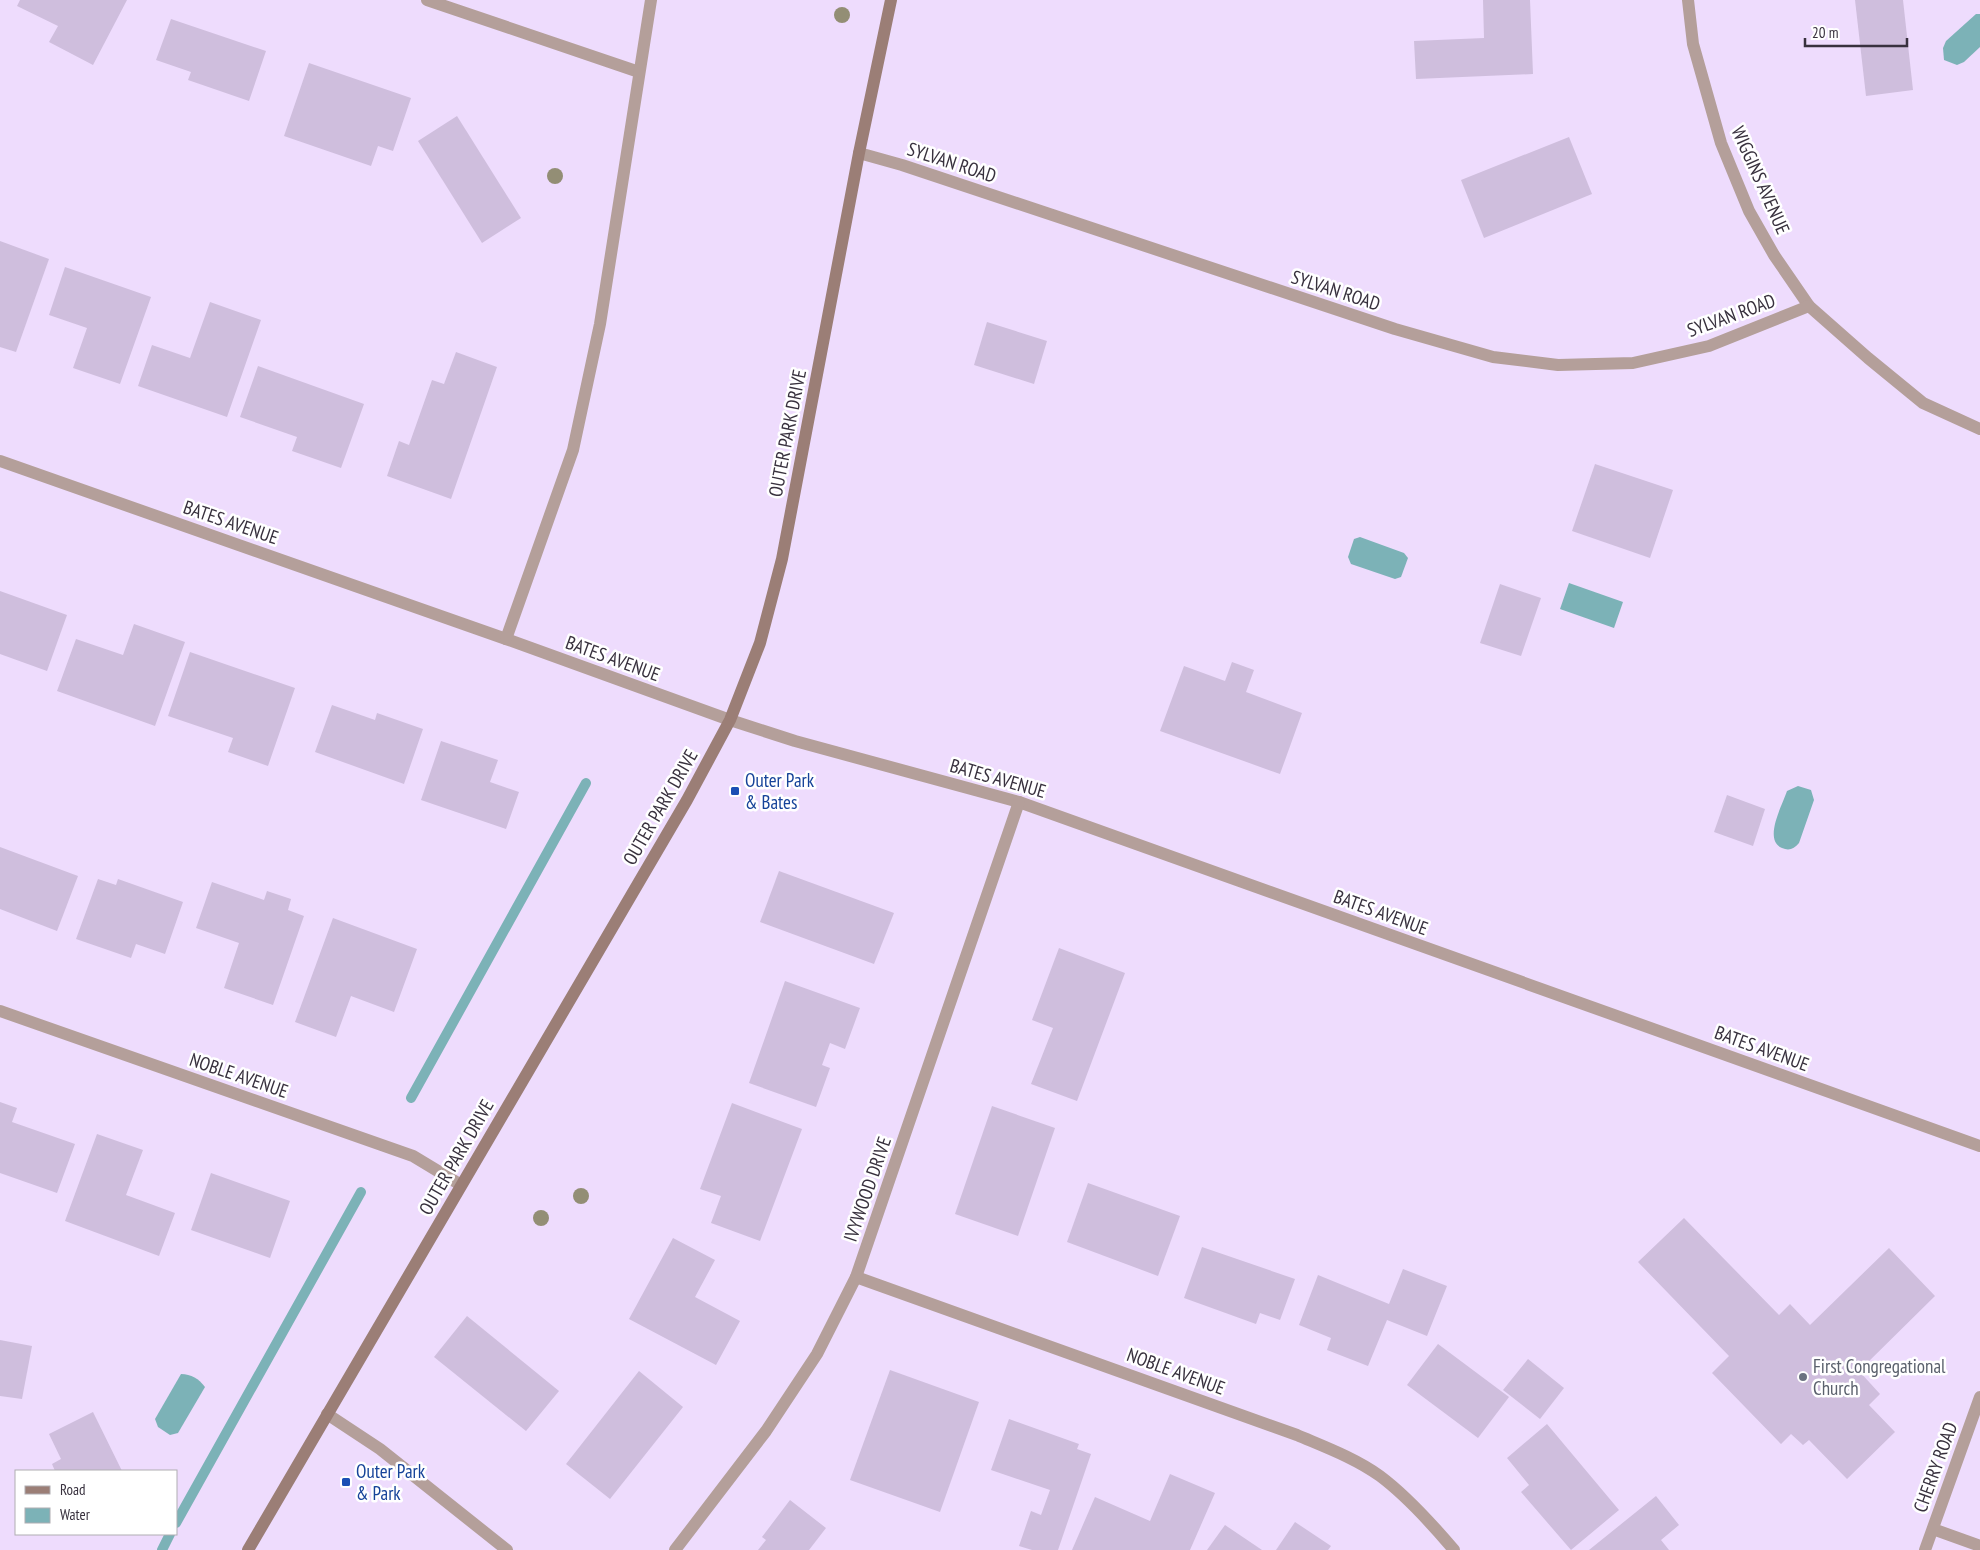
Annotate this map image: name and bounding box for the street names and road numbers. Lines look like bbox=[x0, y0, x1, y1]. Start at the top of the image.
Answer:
street label: WIGGINS AVENUE bbox=[1727, 122, 1795, 238]
street label: SYLVAN ROAD bbox=[905, 136, 999, 188]
street label: SYLVAN ROAD bbox=[1289, 264, 1383, 316]
street label: SYLVAN ROAD bbox=[1684, 288, 1778, 342]
street label: OUTER PARK DRIVE bbox=[763, 367, 811, 499]
street label: BATES AVENUE bbox=[180, 495, 282, 549]
street label: BATES AVENUE bbox=[563, 630, 663, 686]
street label: OUTER PARK DRIVE bbox=[617, 745, 703, 869]
street label: BATES AVENUE bbox=[947, 753, 1049, 803]
street label: BATES AVENUE bbox=[1331, 884, 1431, 940]
street label: BATES AVENUE bbox=[1712, 1020, 1812, 1076]
street label: NOBLE AVENUE bbox=[187, 1047, 291, 1103]
street label: OUTER PARK DRIVE bbox=[413, 1095, 499, 1219]
street label: IVYWOOD DRIVE bbox=[838, 1133, 896, 1245]
street label: NOBLE AVENUE bbox=[1124, 1342, 1228, 1400]
street label: CHERRY ROAD bbox=[1908, 1419, 1962, 1515]

